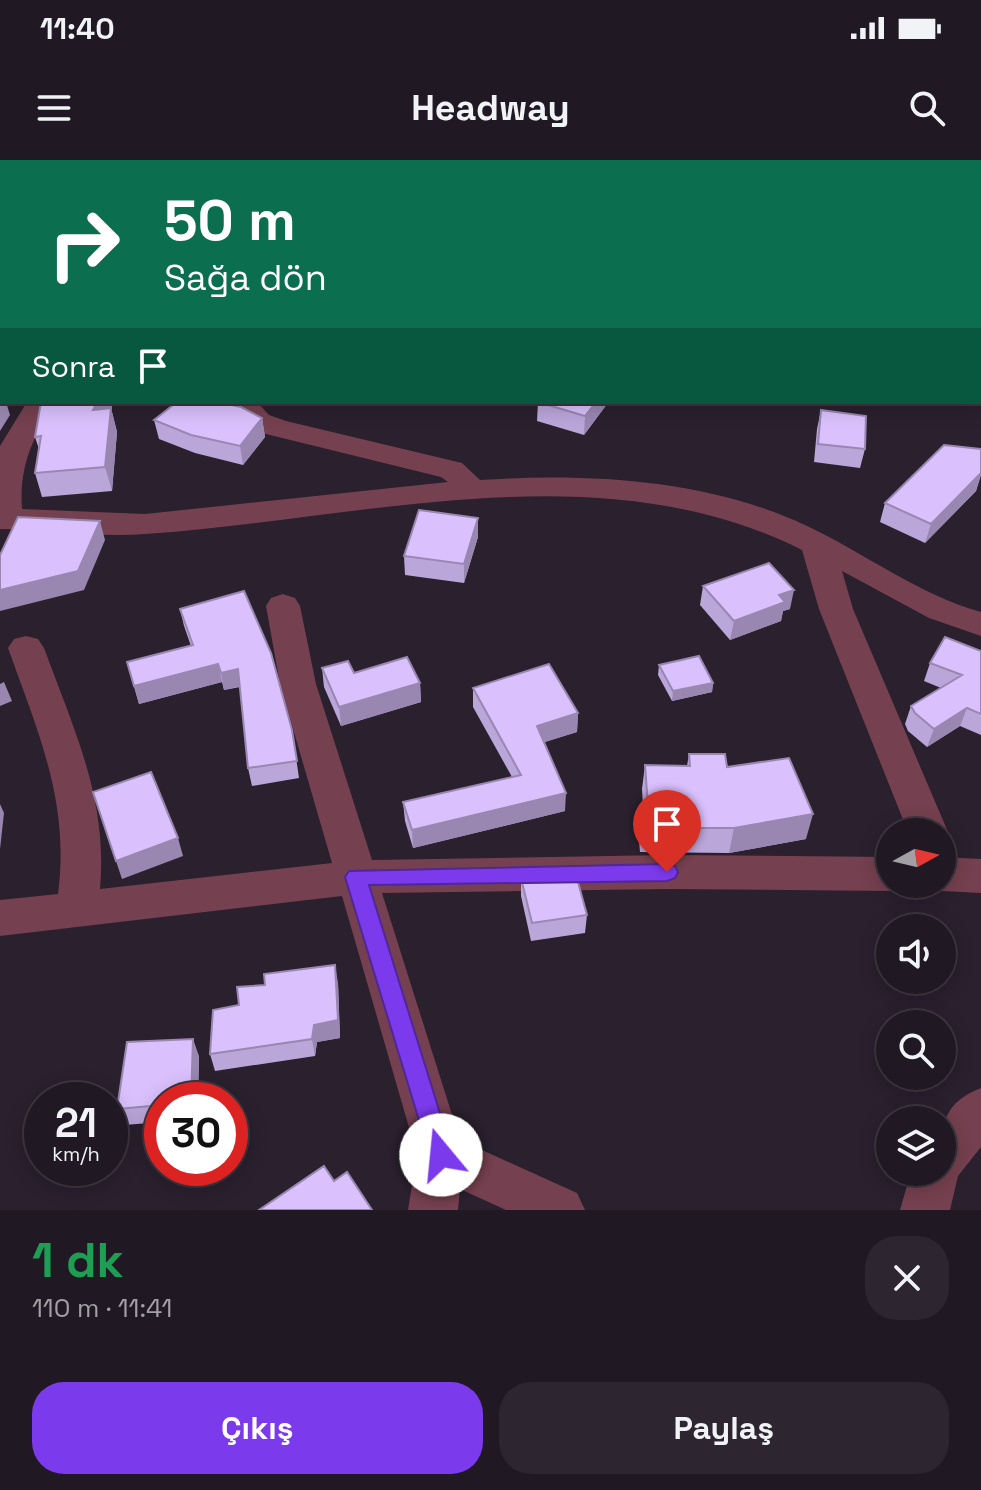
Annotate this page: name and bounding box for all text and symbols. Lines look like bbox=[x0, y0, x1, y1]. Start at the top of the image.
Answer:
text: 11:40 bbox=[40, 9, 115, 48]
text: Headway bbox=[411, 85, 570, 131]
icon: menu bbox=[32, 86, 76, 130]
icon: search bbox=[905, 86, 949, 130]
text: 50 m bbox=[164, 185, 296, 256]
icon: right bbox=[32, 192, 136, 296]
text: Sağa dön bbox=[164, 255, 327, 301]
icon: arrive bbox=[131, 344, 175, 388]
text: Sonra bbox=[32, 347, 115, 386]
pin bbox=[633, 790, 701, 872]
icon: arrive bbox=[645, 802, 689, 846]
north arrow bbox=[876, 818, 956, 898]
map controls bbox=[876, 818, 956, 1186]
button: sound bbox=[876, 914, 956, 994]
button: search bbox=[876, 1010, 956, 1090]
speed limit sign: 30 bbox=[144, 1082, 248, 1186]
text: 21 bbox=[55, 1098, 97, 1149]
button: layers bbox=[876, 1106, 956, 1186]
position arrow bbox=[399, 1113, 483, 1197]
text: km/h bbox=[52, 1141, 100, 1167]
text: 1 dk bbox=[32, 1230, 124, 1291]
button: close bbox=[865, 1236, 949, 1320]
text: 110 m · 11:41 bbox=[32, 1291, 172, 1325]
button: Çıkış bbox=[32, 1382, 483, 1474]
button: Paylaş bbox=[499, 1382, 949, 1474]

